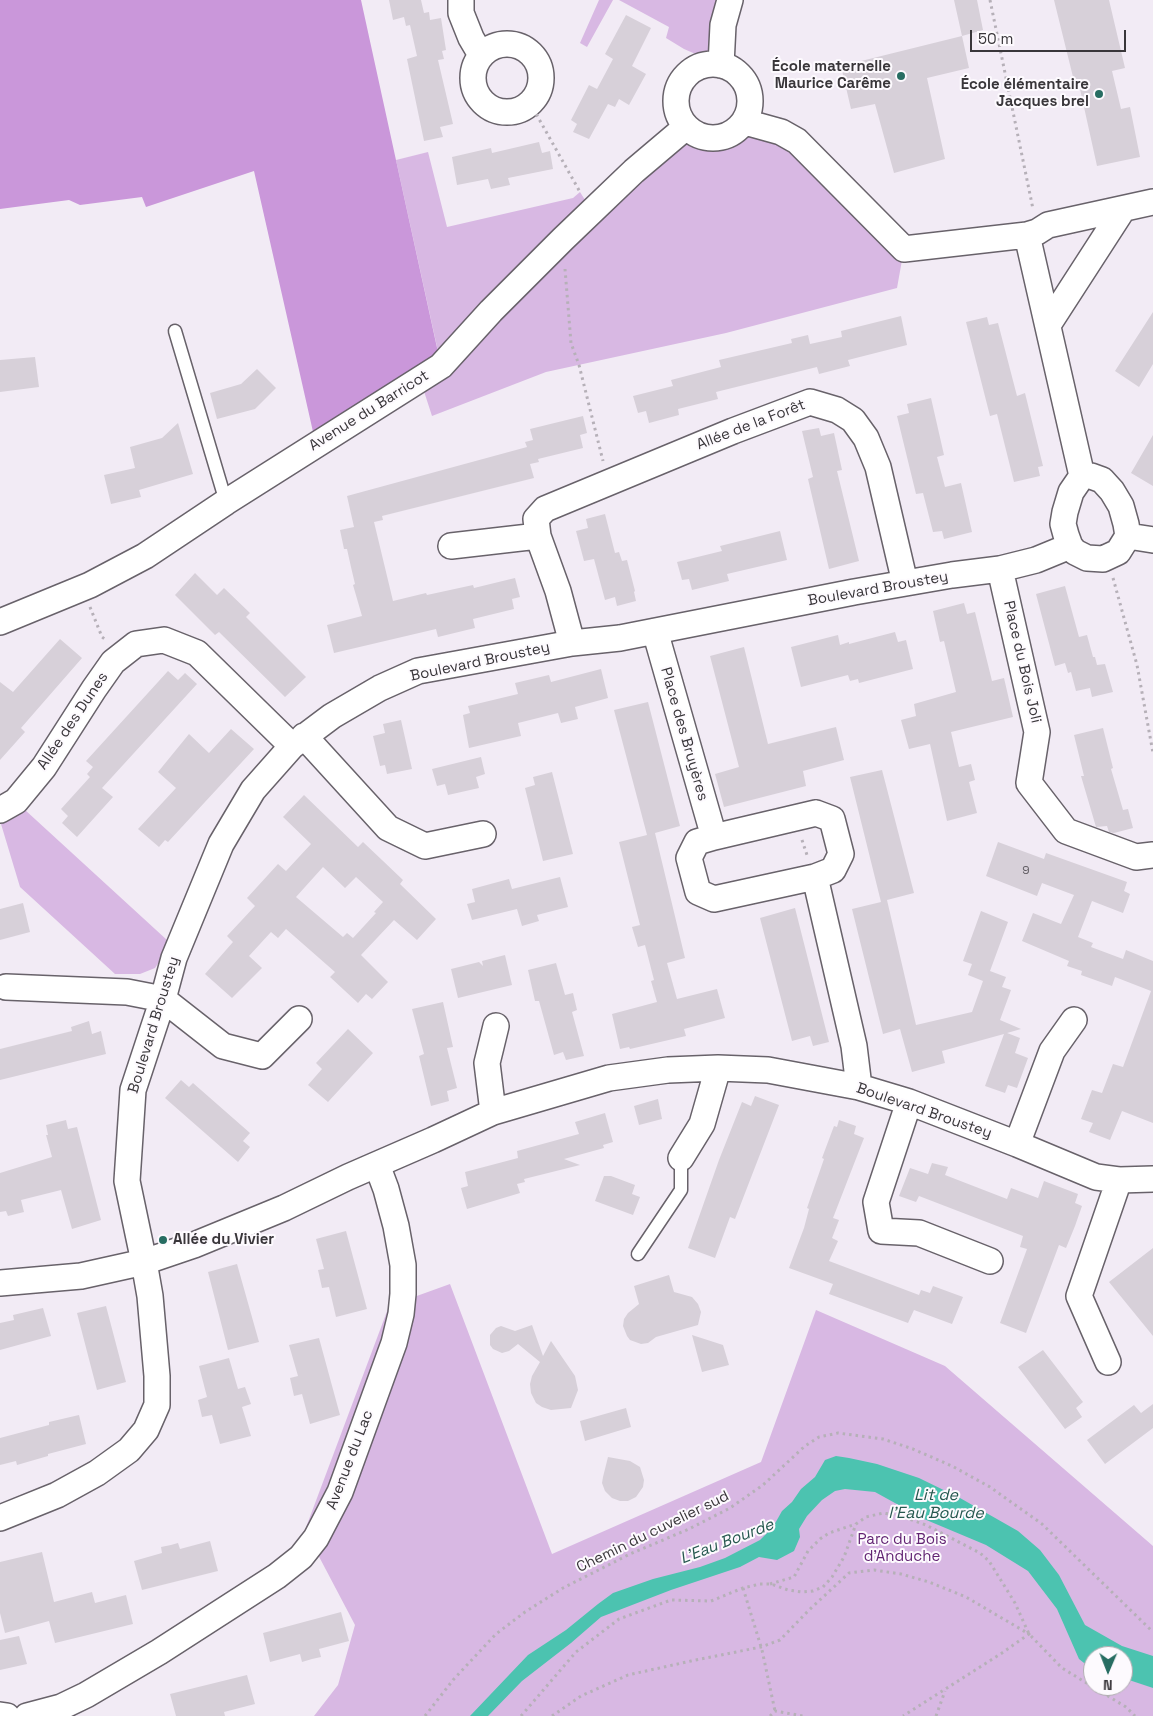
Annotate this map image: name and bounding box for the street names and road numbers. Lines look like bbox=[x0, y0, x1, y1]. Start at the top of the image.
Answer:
street label: Avenue du Barricot bbox=[306, 367, 432, 455]
street label: Allée de la Forêt bbox=[694, 396, 808, 454]
street label: Boulevard Broustey bbox=[806, 568, 950, 610]
street label: Place du Bois Joli bbox=[999, 599, 1045, 725]
street label: Boulevard Broustey bbox=[409, 638, 551, 686]
street label: Place des Bruyères bbox=[656, 665, 712, 803]
street label: Allée des Dunes bbox=[34, 669, 112, 773]
street label: Boulevard Broustey bbox=[125, 954, 183, 1096]
street label: Boulevard Broustey bbox=[854, 1079, 994, 1143]
street label: Avenue du Lac bbox=[323, 1408, 377, 1512]
street label: Chemin du cuvelier sud bbox=[574, 1487, 732, 1577]

